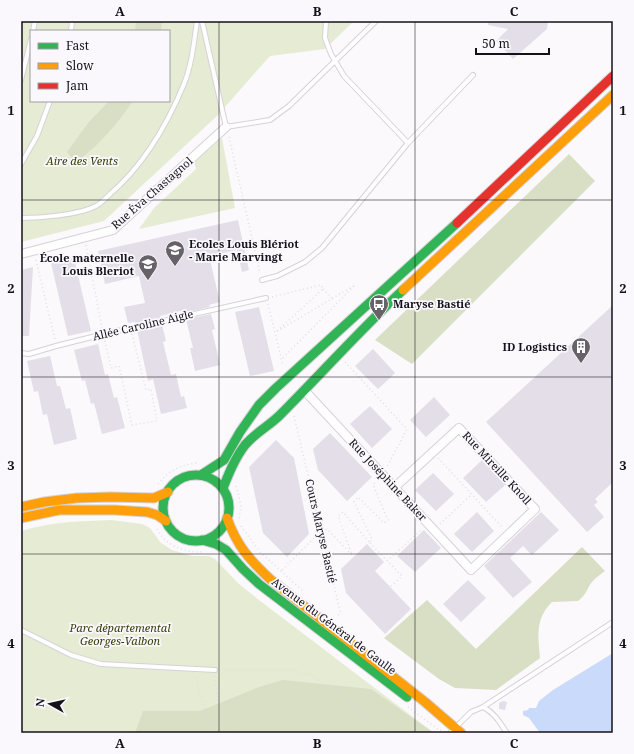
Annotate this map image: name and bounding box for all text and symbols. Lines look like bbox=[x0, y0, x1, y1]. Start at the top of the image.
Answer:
text: A bbox=[115, 2, 125, 20]
text: B bbox=[313, 2, 322, 20]
text: C bbox=[510, 2, 519, 20]
legend bbox=[30, 30, 170, 102]
scale bar bbox=[476, 30, 549, 56]
text: 50 m bbox=[482, 35, 510, 52]
text: Fast bbox=[66, 37, 89, 54]
text: Slow bbox=[66, 57, 94, 74]
text: Jam bbox=[65, 77, 88, 94]
text: 1 bbox=[7, 101, 15, 119]
text: 1 bbox=[619, 101, 627, 119]
park label: Aire des Vents bbox=[45, 153, 118, 168]
street label: Rue Éva Chastagnol bbox=[108, 153, 196, 232]
place label: Ecoles Louis Blériot - Marie Marvingt bbox=[189, 236, 299, 264]
school or university icon: Ecoles Louis Blériot - Marie Marvingt bbox=[164, 239, 186, 267]
place label: École maternelle Louis Bleriot bbox=[40, 250, 135, 278]
school or university icon: École maternelle Louis Bleriot bbox=[137, 253, 159, 281]
text: 2 bbox=[7, 279, 15, 297]
text: 2 bbox=[619, 279, 627, 297]
bus stop icon: Maryse Bastié bbox=[368, 293, 390, 321]
place label: Maryse Bastié bbox=[393, 296, 471, 311]
street label: Allée Caroline Aigle bbox=[91, 306, 195, 343]
building icon: ID Logistics bbox=[570, 336, 592, 364]
place label: ID Logistics bbox=[503, 339, 567, 354]
street label: Rue Mireille Knoll bbox=[460, 428, 536, 508]
street label: Rue Joséphine Baker bbox=[346, 435, 431, 525]
text: 3 bbox=[7, 456, 15, 474]
text: 3 bbox=[619, 456, 627, 474]
street label: Cours Maryse Bastié bbox=[302, 477, 341, 584]
street label: Avenue du Général de Gaulle bbox=[269, 574, 400, 677]
park label: Parc départemental Georges-Valbon bbox=[68, 620, 171, 648]
text: 4 bbox=[7, 634, 15, 652]
text: 4 bbox=[619, 634, 627, 652]
north arrow bbox=[30, 684, 70, 724]
text: N bbox=[32, 697, 48, 708]
text: A bbox=[115, 734, 125, 752]
text: B bbox=[313, 734, 322, 752]
text: C bbox=[510, 734, 519, 752]

